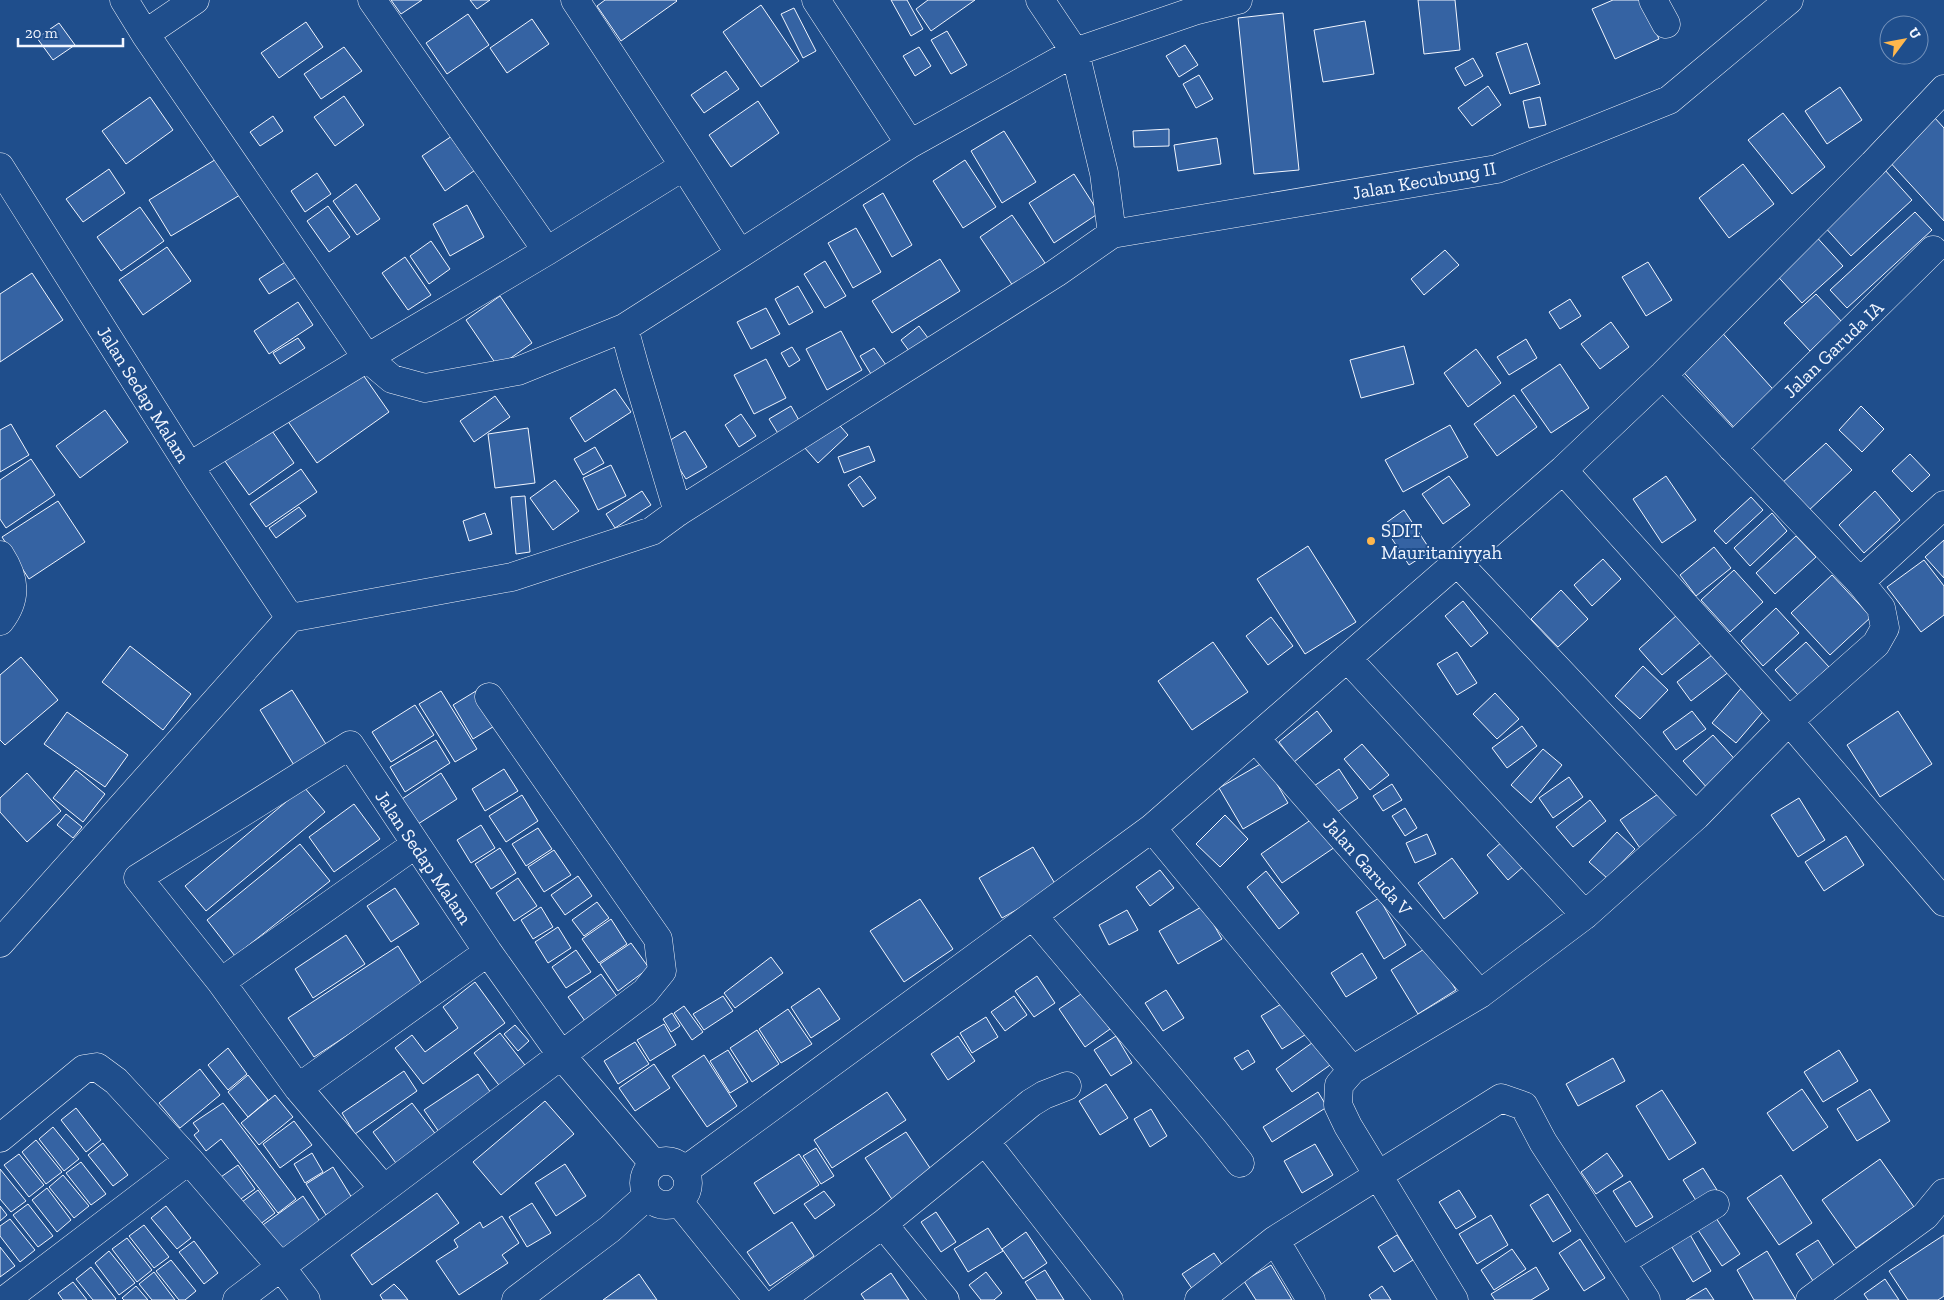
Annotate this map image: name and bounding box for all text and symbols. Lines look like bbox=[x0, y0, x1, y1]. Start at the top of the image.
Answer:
scale bar bbox=[18, 15, 122, 47]
north arrow bbox=[1879, 15, 1929, 65]
text: 20 m bbox=[25, 24, 58, 42]
text: U bbox=[1905, 25, 1924, 42]
street label: Jalan Kecubung II bbox=[1350, 157, 1498, 204]
street label: Jalan Garuda IA bbox=[1779, 295, 1889, 403]
street label: Jalan Sedap Malam bbox=[92, 322, 195, 467]
place label: SDIT Mauritaniyyah bbox=[1381, 519, 1502, 564]
marker: SDIT Mauritaniyyah bbox=[1365, 535, 1377, 547]
street label: Jalan Sedap Malam bbox=[370, 786, 477, 929]
street label: Jalan Garuda V bbox=[1318, 812, 1417, 921]

